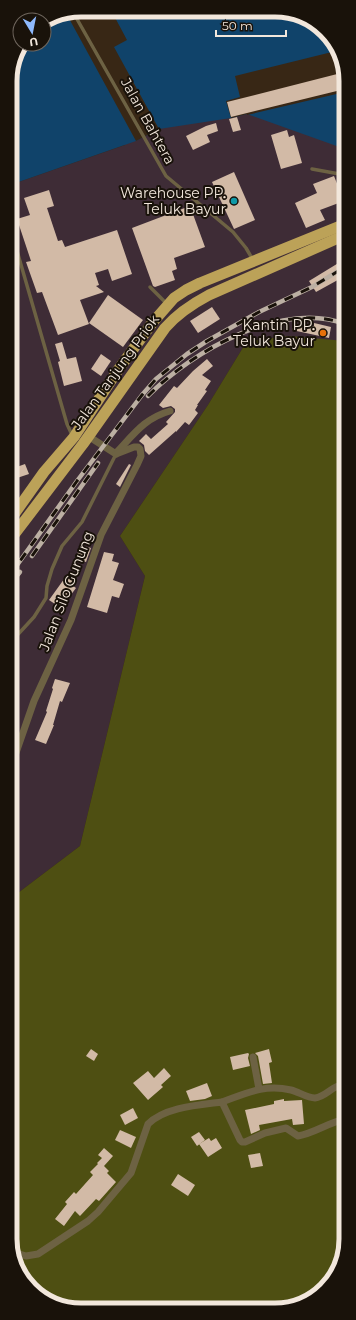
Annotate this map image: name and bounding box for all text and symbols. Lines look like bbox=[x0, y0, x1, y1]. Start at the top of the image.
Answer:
north arrow bbox=[12, 12, 52, 52]
scale bar bbox=[216, 12, 286, 38]
text: 50 m bbox=[222, 18, 253, 33]
text: U bbox=[28, 34, 39, 49]
street label: Jalan Bahtera bbox=[116, 74, 179, 167]
place label: Warehouse PP. Teluk Bayur bbox=[120, 184, 226, 218]
marker: Warehouse PP. Teluk Bayur bbox=[229, 196, 239, 206]
street label: Jalan Tanjung Priok bbox=[67, 310, 163, 434]
place label: Kantin PP. Teluk Bayur bbox=[233, 316, 315, 350]
marker: Kantin PP. Teluk Bayur bbox=[318, 328, 328, 338]
street label: Jalan Silo Gunung bbox=[34, 528, 97, 655]

